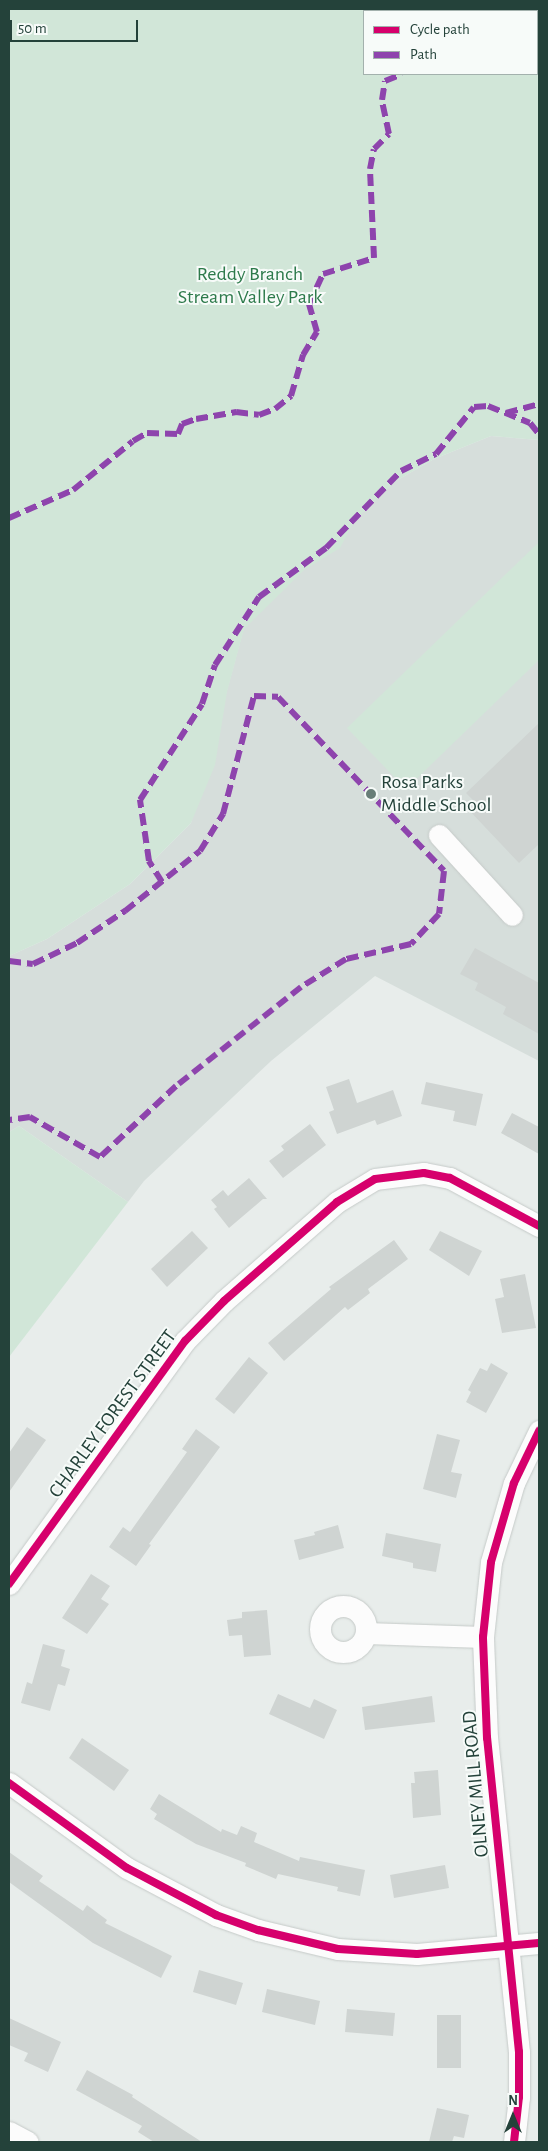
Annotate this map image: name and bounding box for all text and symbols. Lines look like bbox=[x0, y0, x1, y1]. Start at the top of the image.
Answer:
scale bar bbox=[12, 10, 140, 42]
legend bbox=[363, 10, 538, 75]
text: 50 m bbox=[18, 21, 47, 36]
text: Cycle path bbox=[410, 22, 470, 37]
text: Path bbox=[410, 47, 437, 62]
park label: Reddy Branch Stream Valley Park bbox=[178, 263, 322, 310]
place label: Rosa Parks Middle School bbox=[381, 770, 492, 817]
marker: Rosa Parks Middle School bbox=[365, 788, 377, 800]
street label: CHARLEY FOREST STREET bbox=[44, 1325, 182, 1503]
street label: OLNEY MILL ROAD bbox=[458, 1710, 494, 1858]
north arrow bbox=[488, 2091, 538, 2141]
text: N bbox=[508, 2094, 518, 2108]

